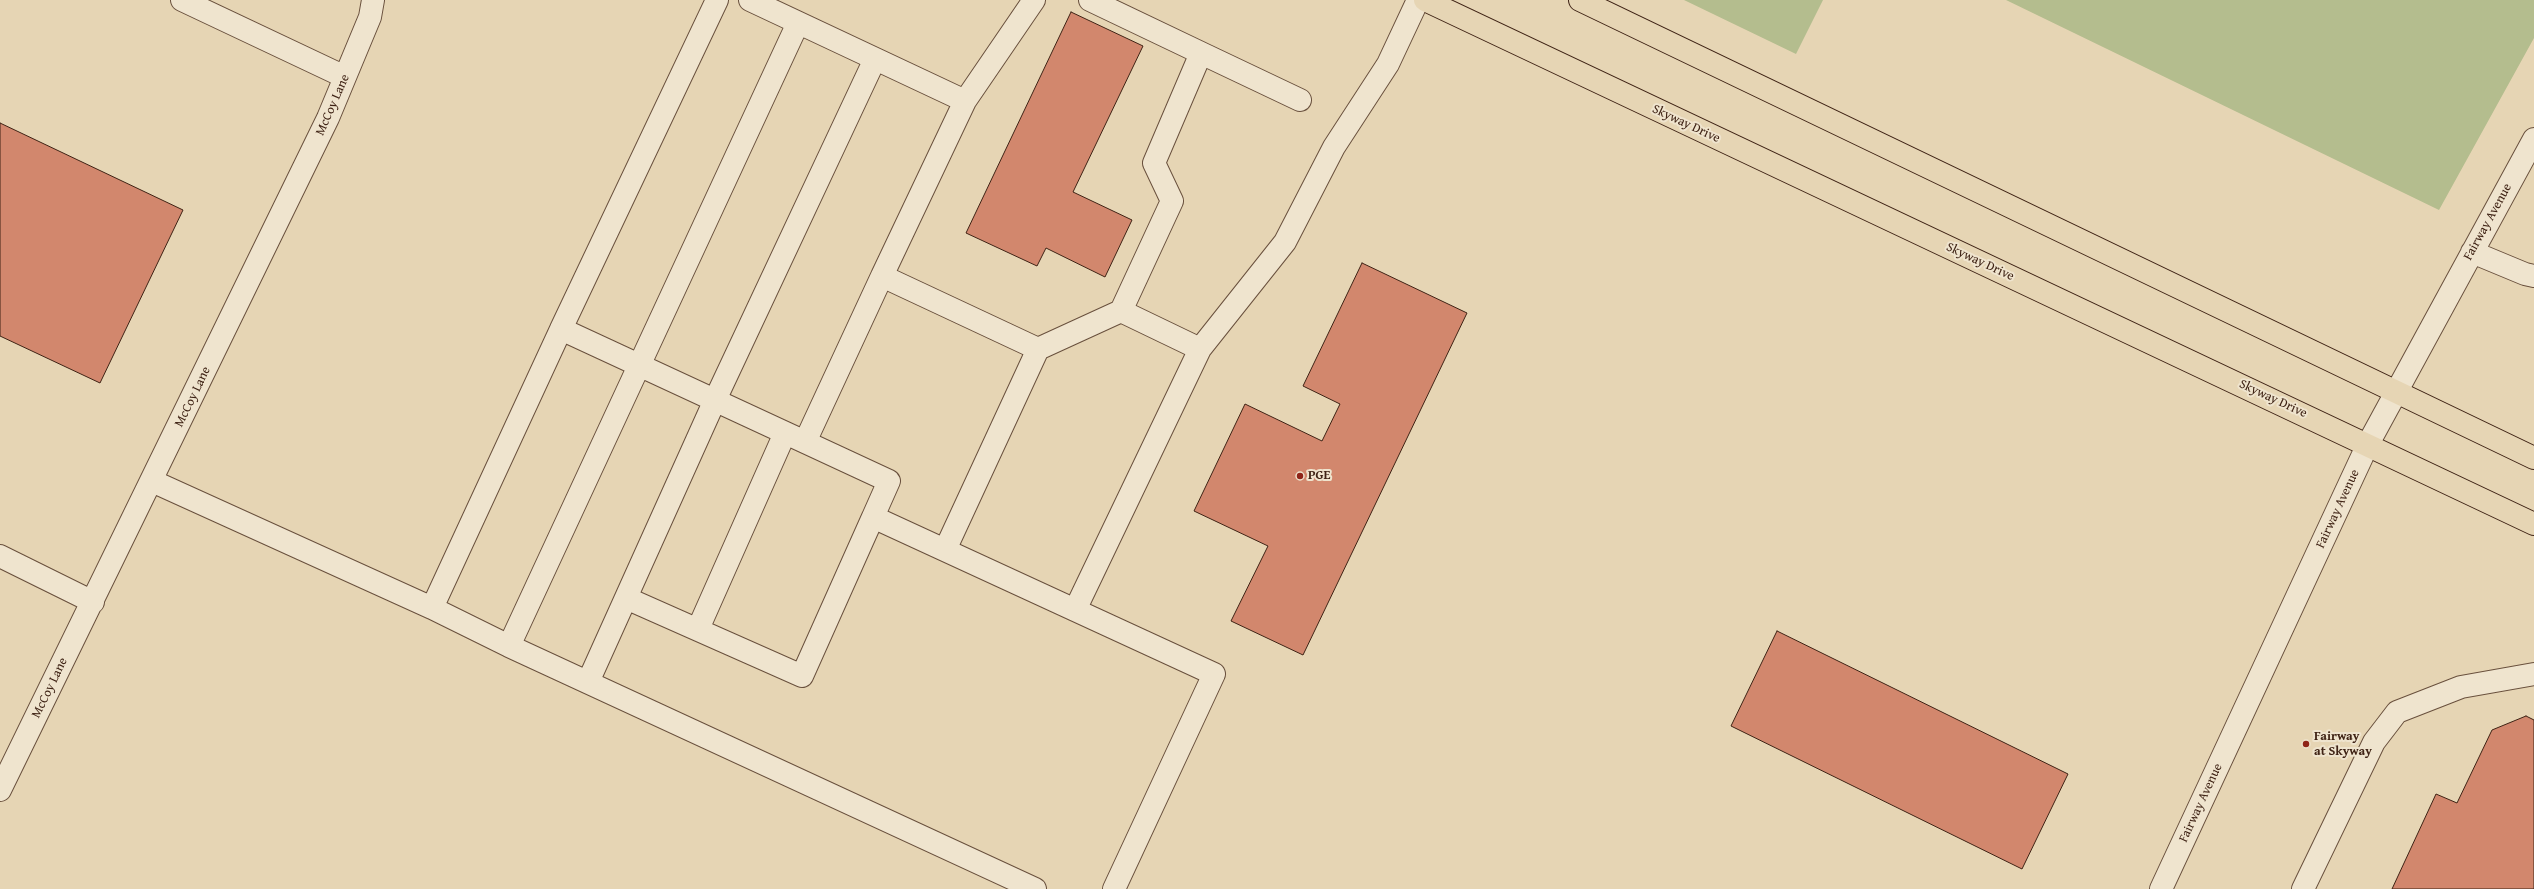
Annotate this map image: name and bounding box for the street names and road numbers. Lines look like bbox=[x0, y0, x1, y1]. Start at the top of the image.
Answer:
street label: McCoy Lane bbox=[313, 72, 353, 138]
street label: Skyway Drive bbox=[1650, 101, 1722, 147]
street label: Fairway Avenue bbox=[2460, 181, 2516, 263]
street label: Skyway Drive bbox=[1944, 239, 2016, 285]
street label: McCoy Lane bbox=[172, 364, 214, 430]
street label: Skyway Drive bbox=[2237, 376, 2309, 422]
street label: Fairway Avenue bbox=[2313, 467, 2363, 551]
street label: McCoy Lane bbox=[29, 655, 71, 721]
street label: Fairway Avenue bbox=[2176, 761, 2226, 845]

